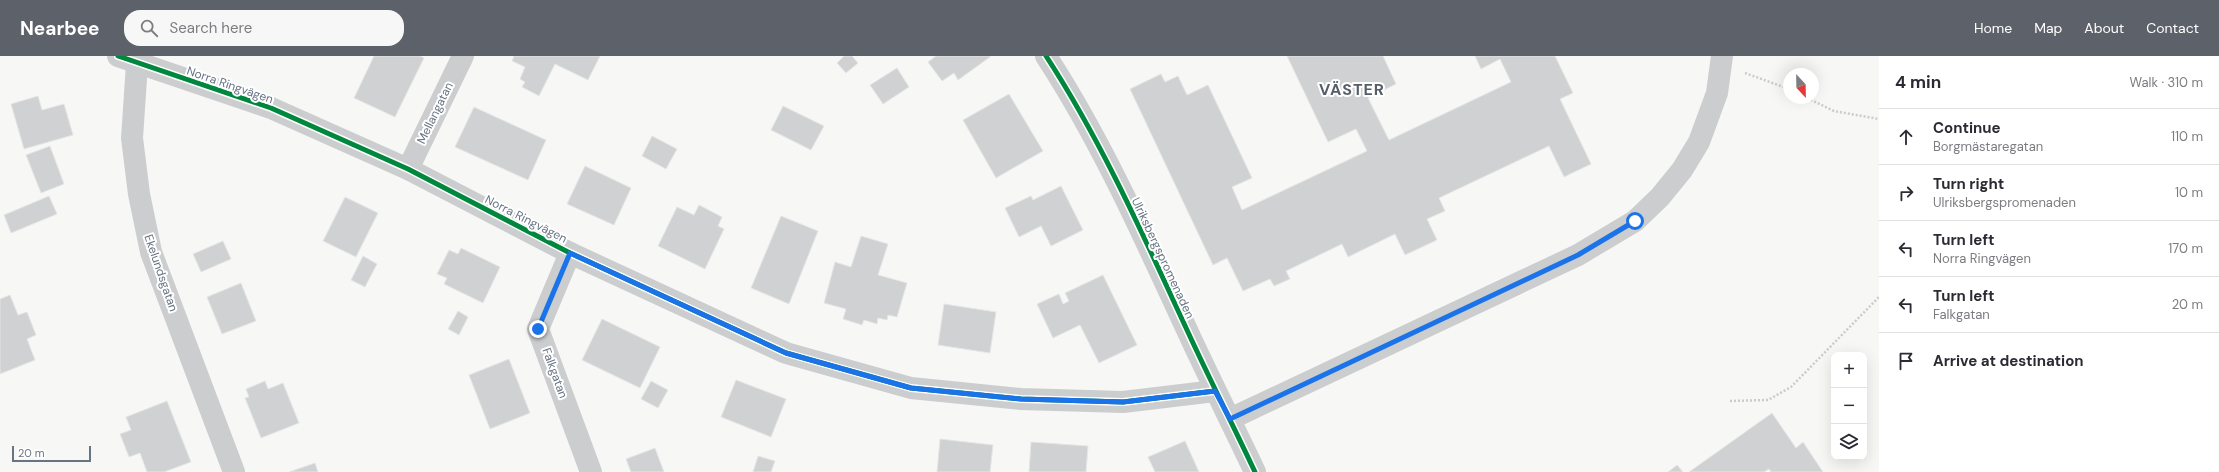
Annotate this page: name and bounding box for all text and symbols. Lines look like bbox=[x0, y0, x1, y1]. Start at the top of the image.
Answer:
search box bbox=[124, 10, 404, 46]
text: Nearbee bbox=[20, 16, 100, 41]
icon: search bbox=[138, 17, 160, 39]
text: Search here bbox=[170, 18, 252, 38]
text: Home bbox=[1974, 19, 2012, 37]
text: Map bbox=[2034, 19, 2062, 37]
text: About bbox=[2084, 19, 2124, 37]
text: Contact bbox=[2146, 19, 2199, 37]
street label: Norra Ringvägen bbox=[185, 63, 275, 107]
north arrow bbox=[1783, 68, 1819, 104]
text: 4 min bbox=[1895, 71, 1941, 93]
text: Walk · 310 m bbox=[2130, 74, 2203, 91]
street label: Mellangatan bbox=[413, 79, 457, 147]
district label: VÄSTER bbox=[1319, 79, 1385, 100]
text: Continue bbox=[1933, 118, 2001, 138]
icon: ahead bbox=[1895, 126, 1917, 148]
text: 110 m bbox=[2171, 128, 2203, 145]
text: Borgmästaregatan bbox=[1933, 138, 2043, 155]
text: Turn right bbox=[1933, 174, 2004, 194]
icon: right bbox=[1895, 182, 1917, 204]
text: 10 m bbox=[2175, 184, 2203, 201]
street label: Norra Ringvägen bbox=[482, 191, 570, 247]
text: Ulriksbergspromenaden bbox=[1933, 194, 2076, 211]
street label: Ulriksbergspromenaden bbox=[1128, 195, 1198, 321]
route start bbox=[1626, 212, 1644, 230]
text: Turn left bbox=[1933, 230, 1994, 250]
street label: Ekelundsgatan bbox=[140, 232, 182, 314]
icon: left bbox=[1895, 238, 1917, 260]
text: 170 m bbox=[2168, 240, 2203, 257]
text: Norra Ringvägen bbox=[1933, 250, 2031, 267]
text: Turn left bbox=[1933, 286, 1994, 306]
icon: left bbox=[1895, 294, 1917, 316]
text: 20 m bbox=[2172, 296, 2203, 313]
text: Falkgatan bbox=[1933, 306, 1990, 323]
route end bbox=[529, 320, 547, 338]
street label: Falkgatan bbox=[539, 346, 572, 400]
icon: arrive bbox=[1895, 350, 1917, 372]
text: Arrive at destination bbox=[1933, 351, 2084, 371]
map controls bbox=[1831, 352, 1867, 460]
button: + bbox=[1831, 352, 1867, 388]
button: − bbox=[1831, 388, 1867, 424]
button: layers bbox=[1831, 424, 1867, 460]
scale bar bbox=[12, 444, 91, 463]
text: 20 m bbox=[18, 446, 44, 460]

